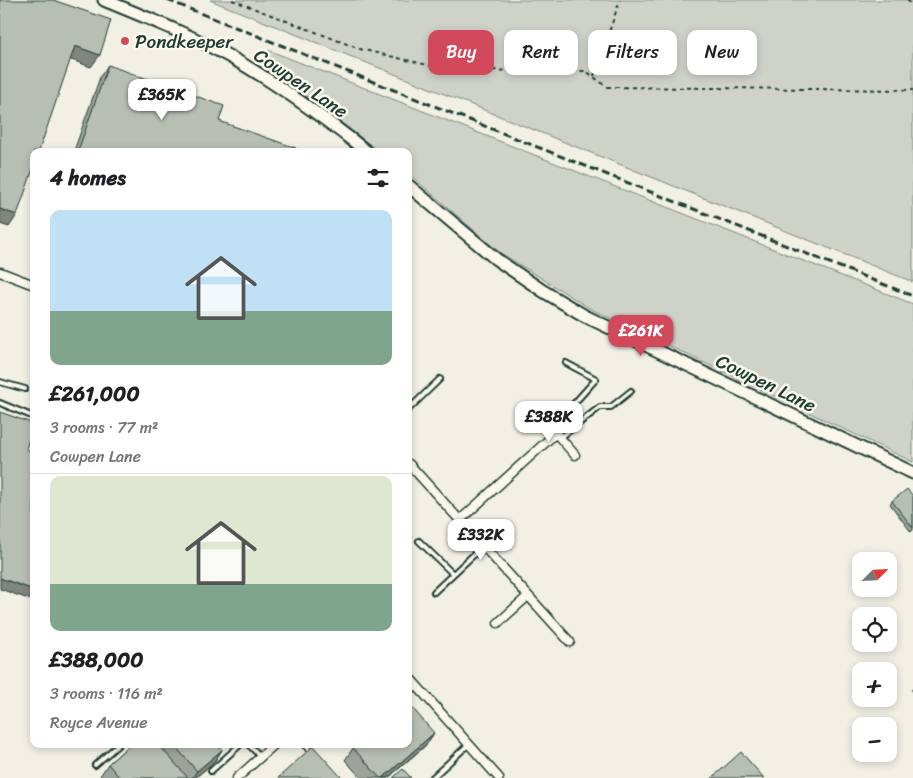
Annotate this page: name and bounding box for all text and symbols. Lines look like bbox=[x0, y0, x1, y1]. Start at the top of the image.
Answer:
place label: Pondkeeper bbox=[135, 25, 234, 58]
chip: Buy bbox=[428, 30, 494, 75]
chip: Rent bbox=[504, 30, 578, 75]
chip: Filters bbox=[588, 30, 677, 75]
chip: New bbox=[687, 30, 757, 75]
marker: Pondkeeper bbox=[119, 35, 131, 47]
street label: Cowpen Lane bbox=[247, 39, 355, 127]
pin: £365K bbox=[127, 78, 197, 121]
text: £365K bbox=[139, 80, 185, 109]
text: 4 homes bbox=[50, 159, 126, 197]
icon: filters bbox=[364, 164, 392, 192]
icon: home bbox=[176, 243, 266, 333]
pin: £261K bbox=[606, 314, 676, 357]
text: £261K bbox=[619, 316, 663, 345]
street label: Cowpen Lane bbox=[710, 344, 822, 422]
text: £261,000 bbox=[50, 375, 140, 413]
pin: £388K bbox=[514, 400, 584, 443]
text: £388K bbox=[526, 402, 572, 431]
text: 3 rooms · 77 m² bbox=[50, 413, 158, 442]
text: Cowpen Lane bbox=[50, 442, 141, 471]
icon: home bbox=[176, 508, 266, 598]
pin: £332K bbox=[446, 518, 516, 561]
text: £332K bbox=[458, 520, 504, 549]
north arrow bbox=[852, 552, 898, 598]
map controls bbox=[852, 552, 897, 762]
button: locate bbox=[852, 607, 897, 652]
text: £388,000 bbox=[50, 641, 143, 679]
button: + bbox=[852, 662, 897, 707]
text: 3 rooms · 116 m² bbox=[50, 679, 163, 708]
text: Royce Avenue bbox=[50, 708, 148, 737]
button: − bbox=[852, 717, 897, 762]

